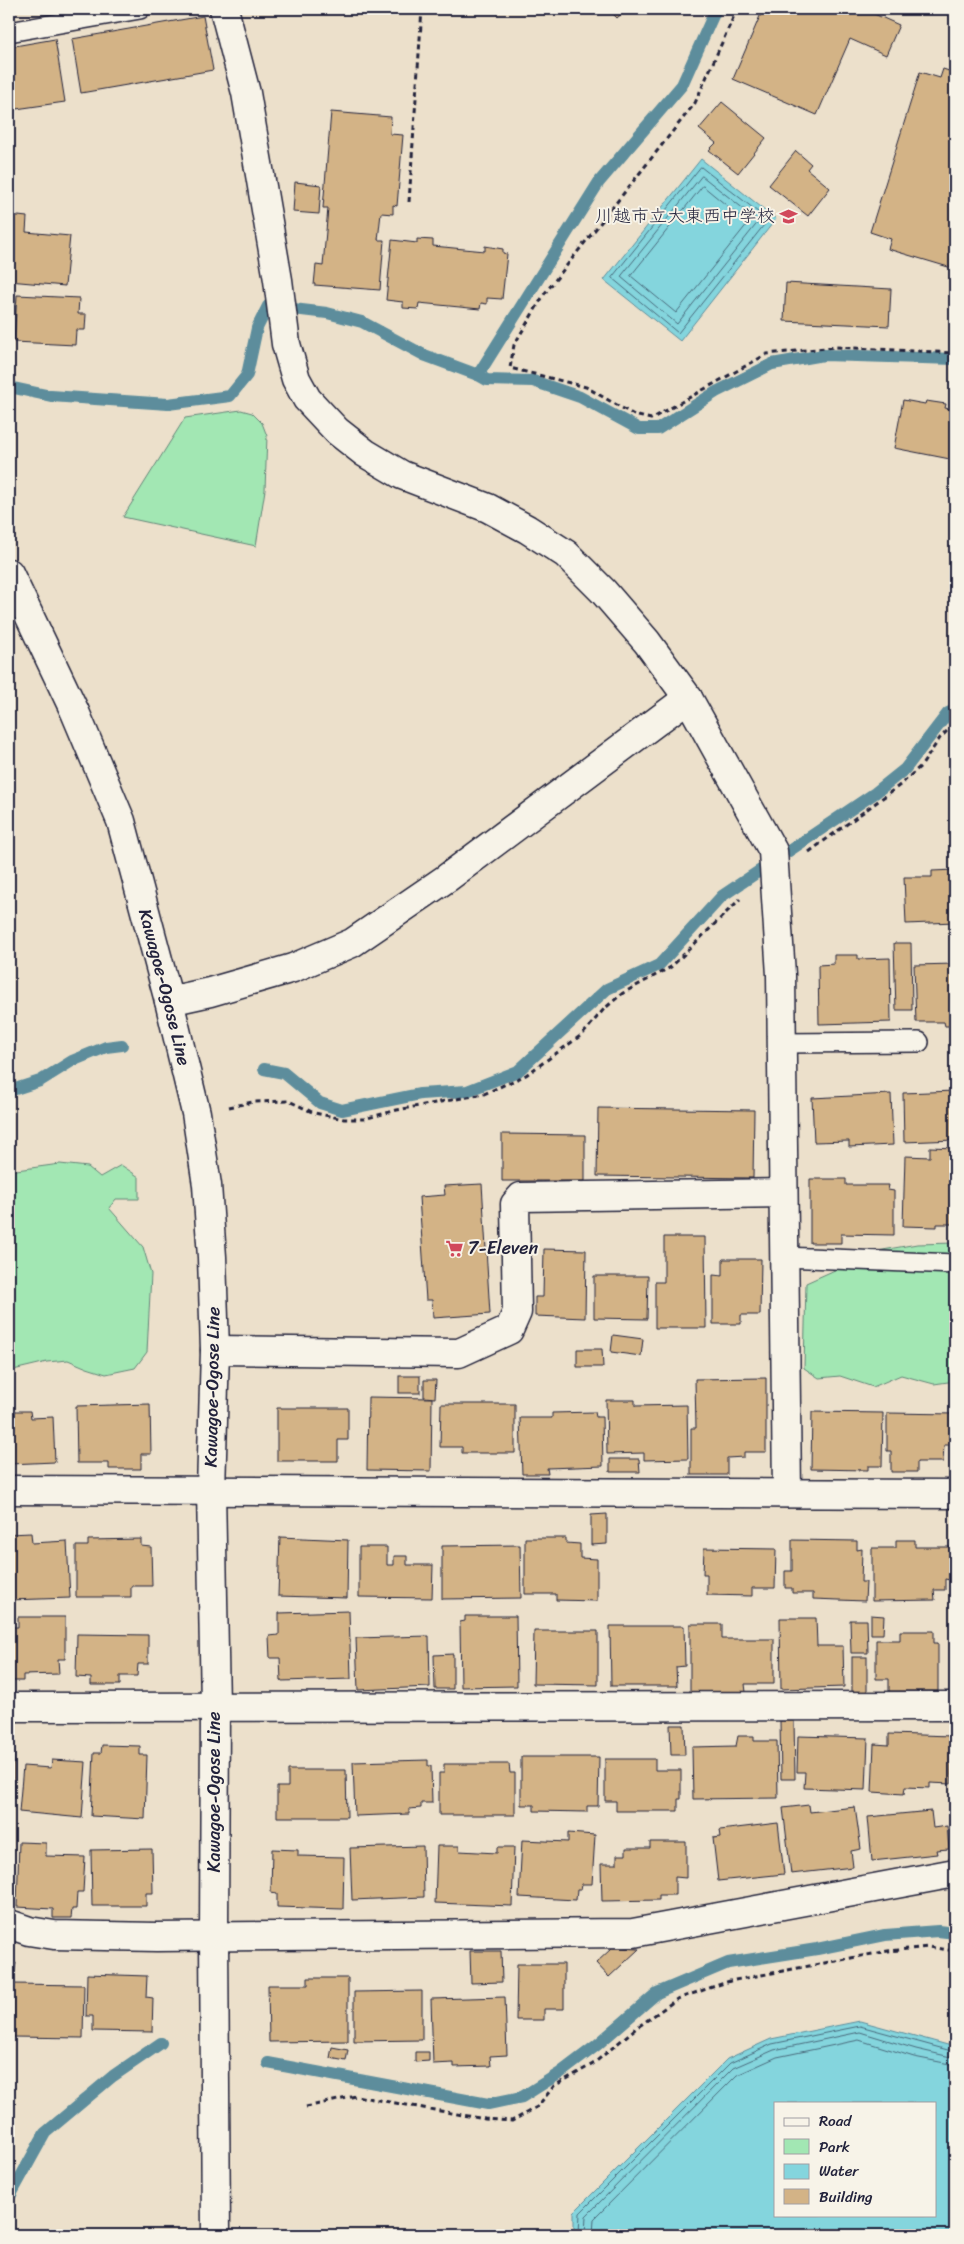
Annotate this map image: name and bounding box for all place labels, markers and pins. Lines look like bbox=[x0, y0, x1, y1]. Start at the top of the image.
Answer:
place label: 川越市立大東西中学校 bbox=[595, 200, 775, 232]
school or university icon: 川越市立大東西中学校 bbox=[779, 206, 799, 226]
place label: 7-Eleven bbox=[468, 1232, 539, 1264]
supermarket icon: 7-Eleven bbox=[444, 1238, 464, 1258]

